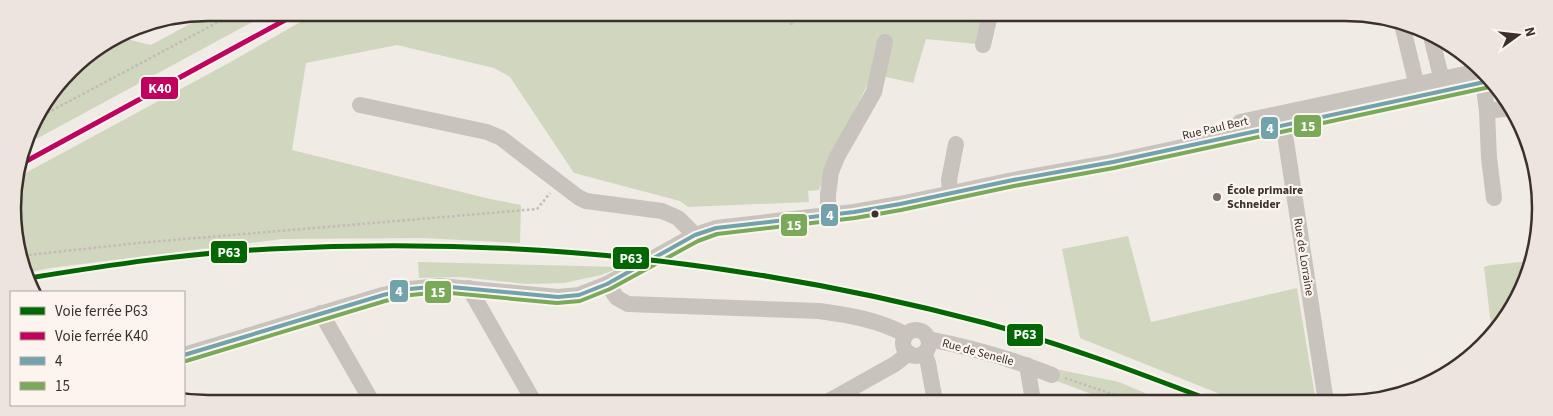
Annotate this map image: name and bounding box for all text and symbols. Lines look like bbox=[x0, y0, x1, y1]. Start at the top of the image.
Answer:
north arrow bbox=[1493, 10, 1543, 60]
text: N bbox=[1519, 25, 1540, 39]
line badge: K40 bbox=[140, 76, 179, 100]
text: K40 bbox=[148, 79, 172, 99]
street label: Rue Paul Bert bbox=[1180, 113, 1250, 144]
line badge: 15 bbox=[1293, 114, 1322, 138]
line badge: 4 bbox=[1260, 116, 1279, 140]
text: 15 bbox=[1301, 117, 1315, 137]
text: 4 bbox=[1266, 119, 1274, 139]
place label: École primaire Schneider bbox=[1227, 182, 1303, 213]
marker: École primaire Schneider bbox=[1211, 191, 1223, 203]
line badge: 4 bbox=[820, 203, 839, 227]
text: 4 bbox=[826, 206, 834, 226]
unlabelled marker bbox=[870, 209, 880, 219]
line badge: 15 bbox=[780, 213, 808, 237]
text: 15 bbox=[787, 216, 801, 236]
street label: Rue de Lorraine bbox=[1289, 217, 1318, 297]
line badge: P63 bbox=[210, 240, 248, 264]
text: P63 bbox=[217, 243, 241, 263]
line badge: P63 bbox=[612, 246, 650, 270]
text: P63 bbox=[619, 249, 643, 269]
line badge: 4 bbox=[389, 279, 409, 303]
line badge: 15 bbox=[424, 280, 452, 304]
text: 4 bbox=[395, 282, 403, 302]
text: 15 bbox=[431, 283, 445, 303]
legend bbox=[10, 291, 185, 406]
text: Voie ferrée P63 bbox=[55, 301, 148, 322]
line badge: P63 bbox=[1006, 323, 1044, 347]
text: P63 bbox=[1013, 325, 1037, 345]
text: Voie ferrée K40 bbox=[55, 326, 148, 347]
street label: Rue de Senelle bbox=[940, 335, 1016, 370]
text: 4 bbox=[55, 351, 63, 372]
text: 15 bbox=[55, 376, 70, 397]

